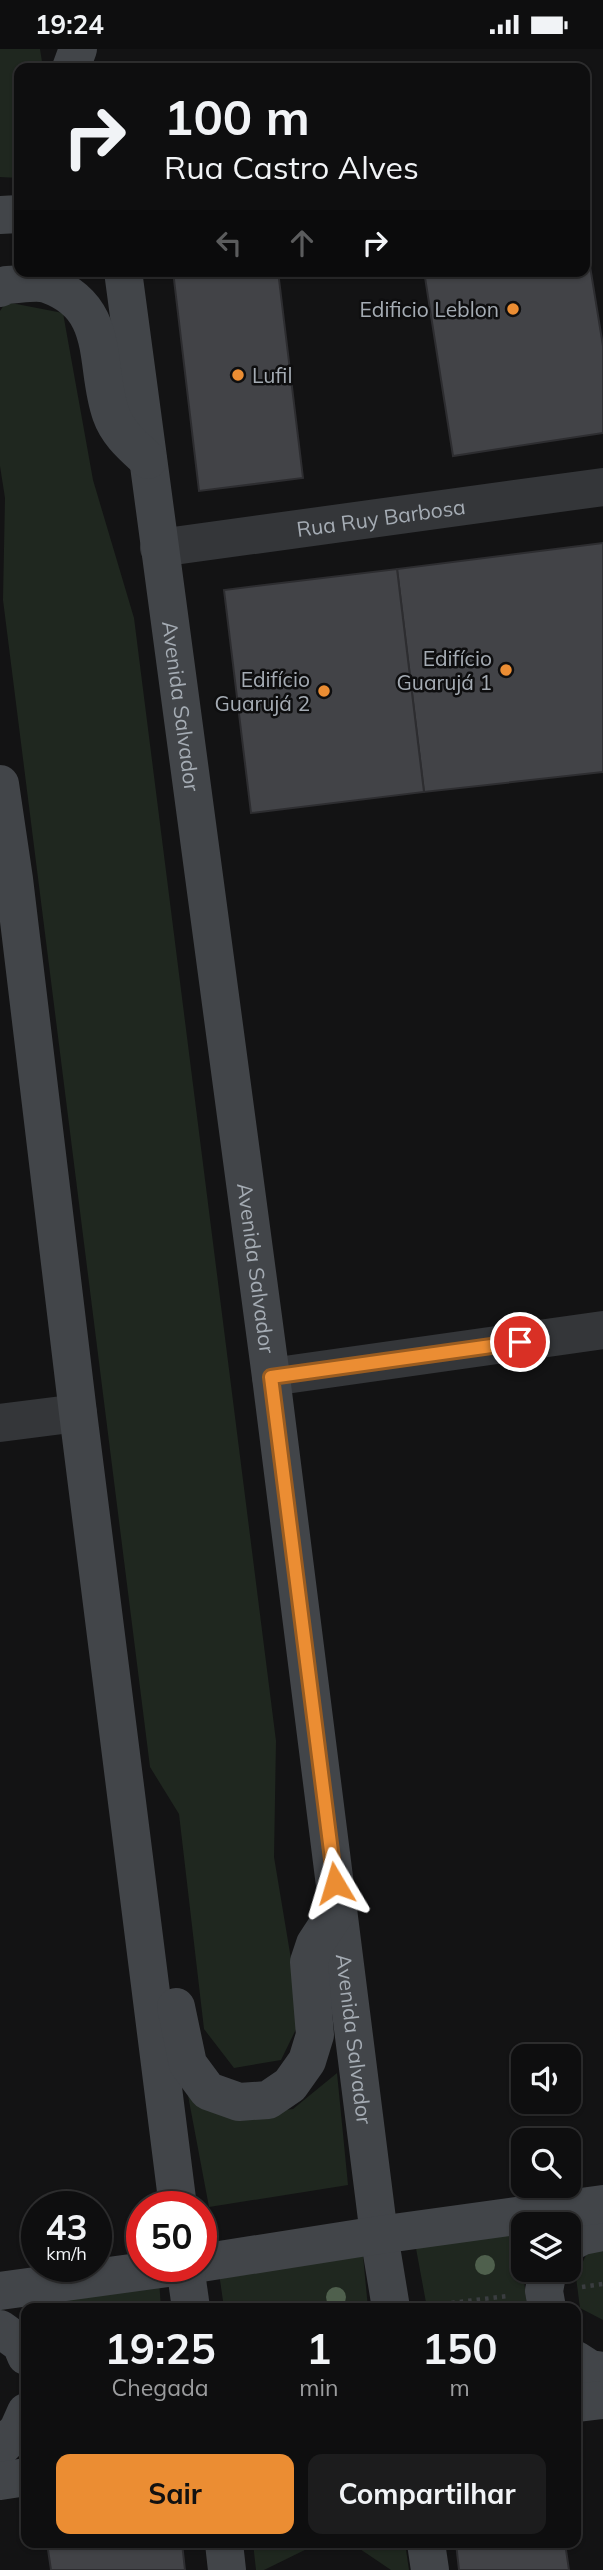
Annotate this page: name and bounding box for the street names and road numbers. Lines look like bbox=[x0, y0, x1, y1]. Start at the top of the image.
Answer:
street label: Rua Ruy Barbosa bbox=[295, 493, 467, 542]
street label: Avenida Salvador bbox=[157, 619, 206, 793]
street label: Avenida Salvador bbox=[232, 1181, 281, 1355]
street label: Avenida Salvador bbox=[331, 1952, 378, 2126]

